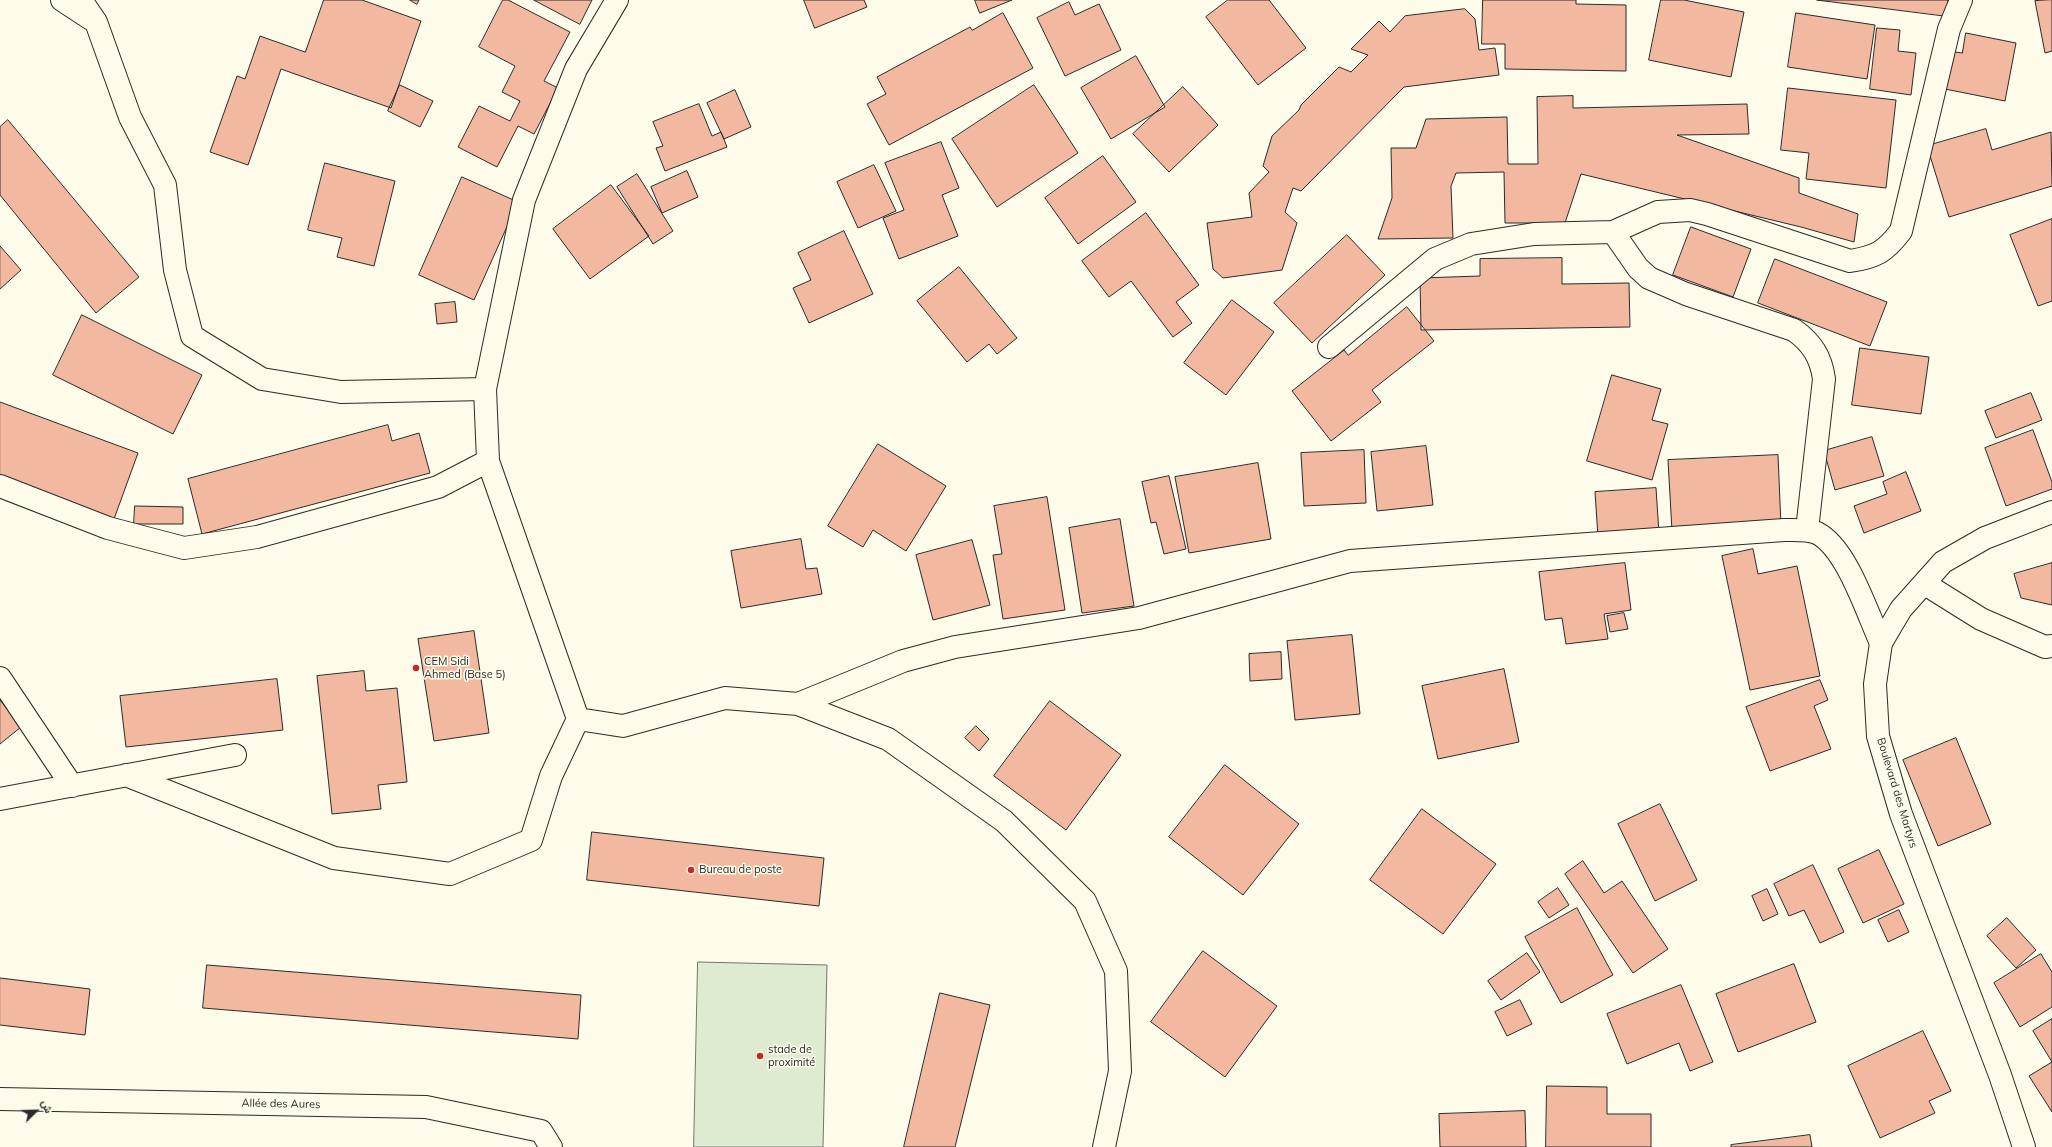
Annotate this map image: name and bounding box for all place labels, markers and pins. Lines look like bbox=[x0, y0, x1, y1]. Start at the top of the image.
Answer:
place label: CEM Sidi Ahmed (Base 5) bbox=[424, 655, 506, 681]
marker: CEM Sidi Ahmed (Base 5) bbox=[411, 663, 421, 673]
place label: Bureau de poste bbox=[699, 863, 782, 877]
marker: Bureau de poste bbox=[686, 865, 696, 875]
place label: stade de proximité bbox=[768, 1043, 815, 1069]
marker: stade de proximité bbox=[755, 1051, 765, 1061]

